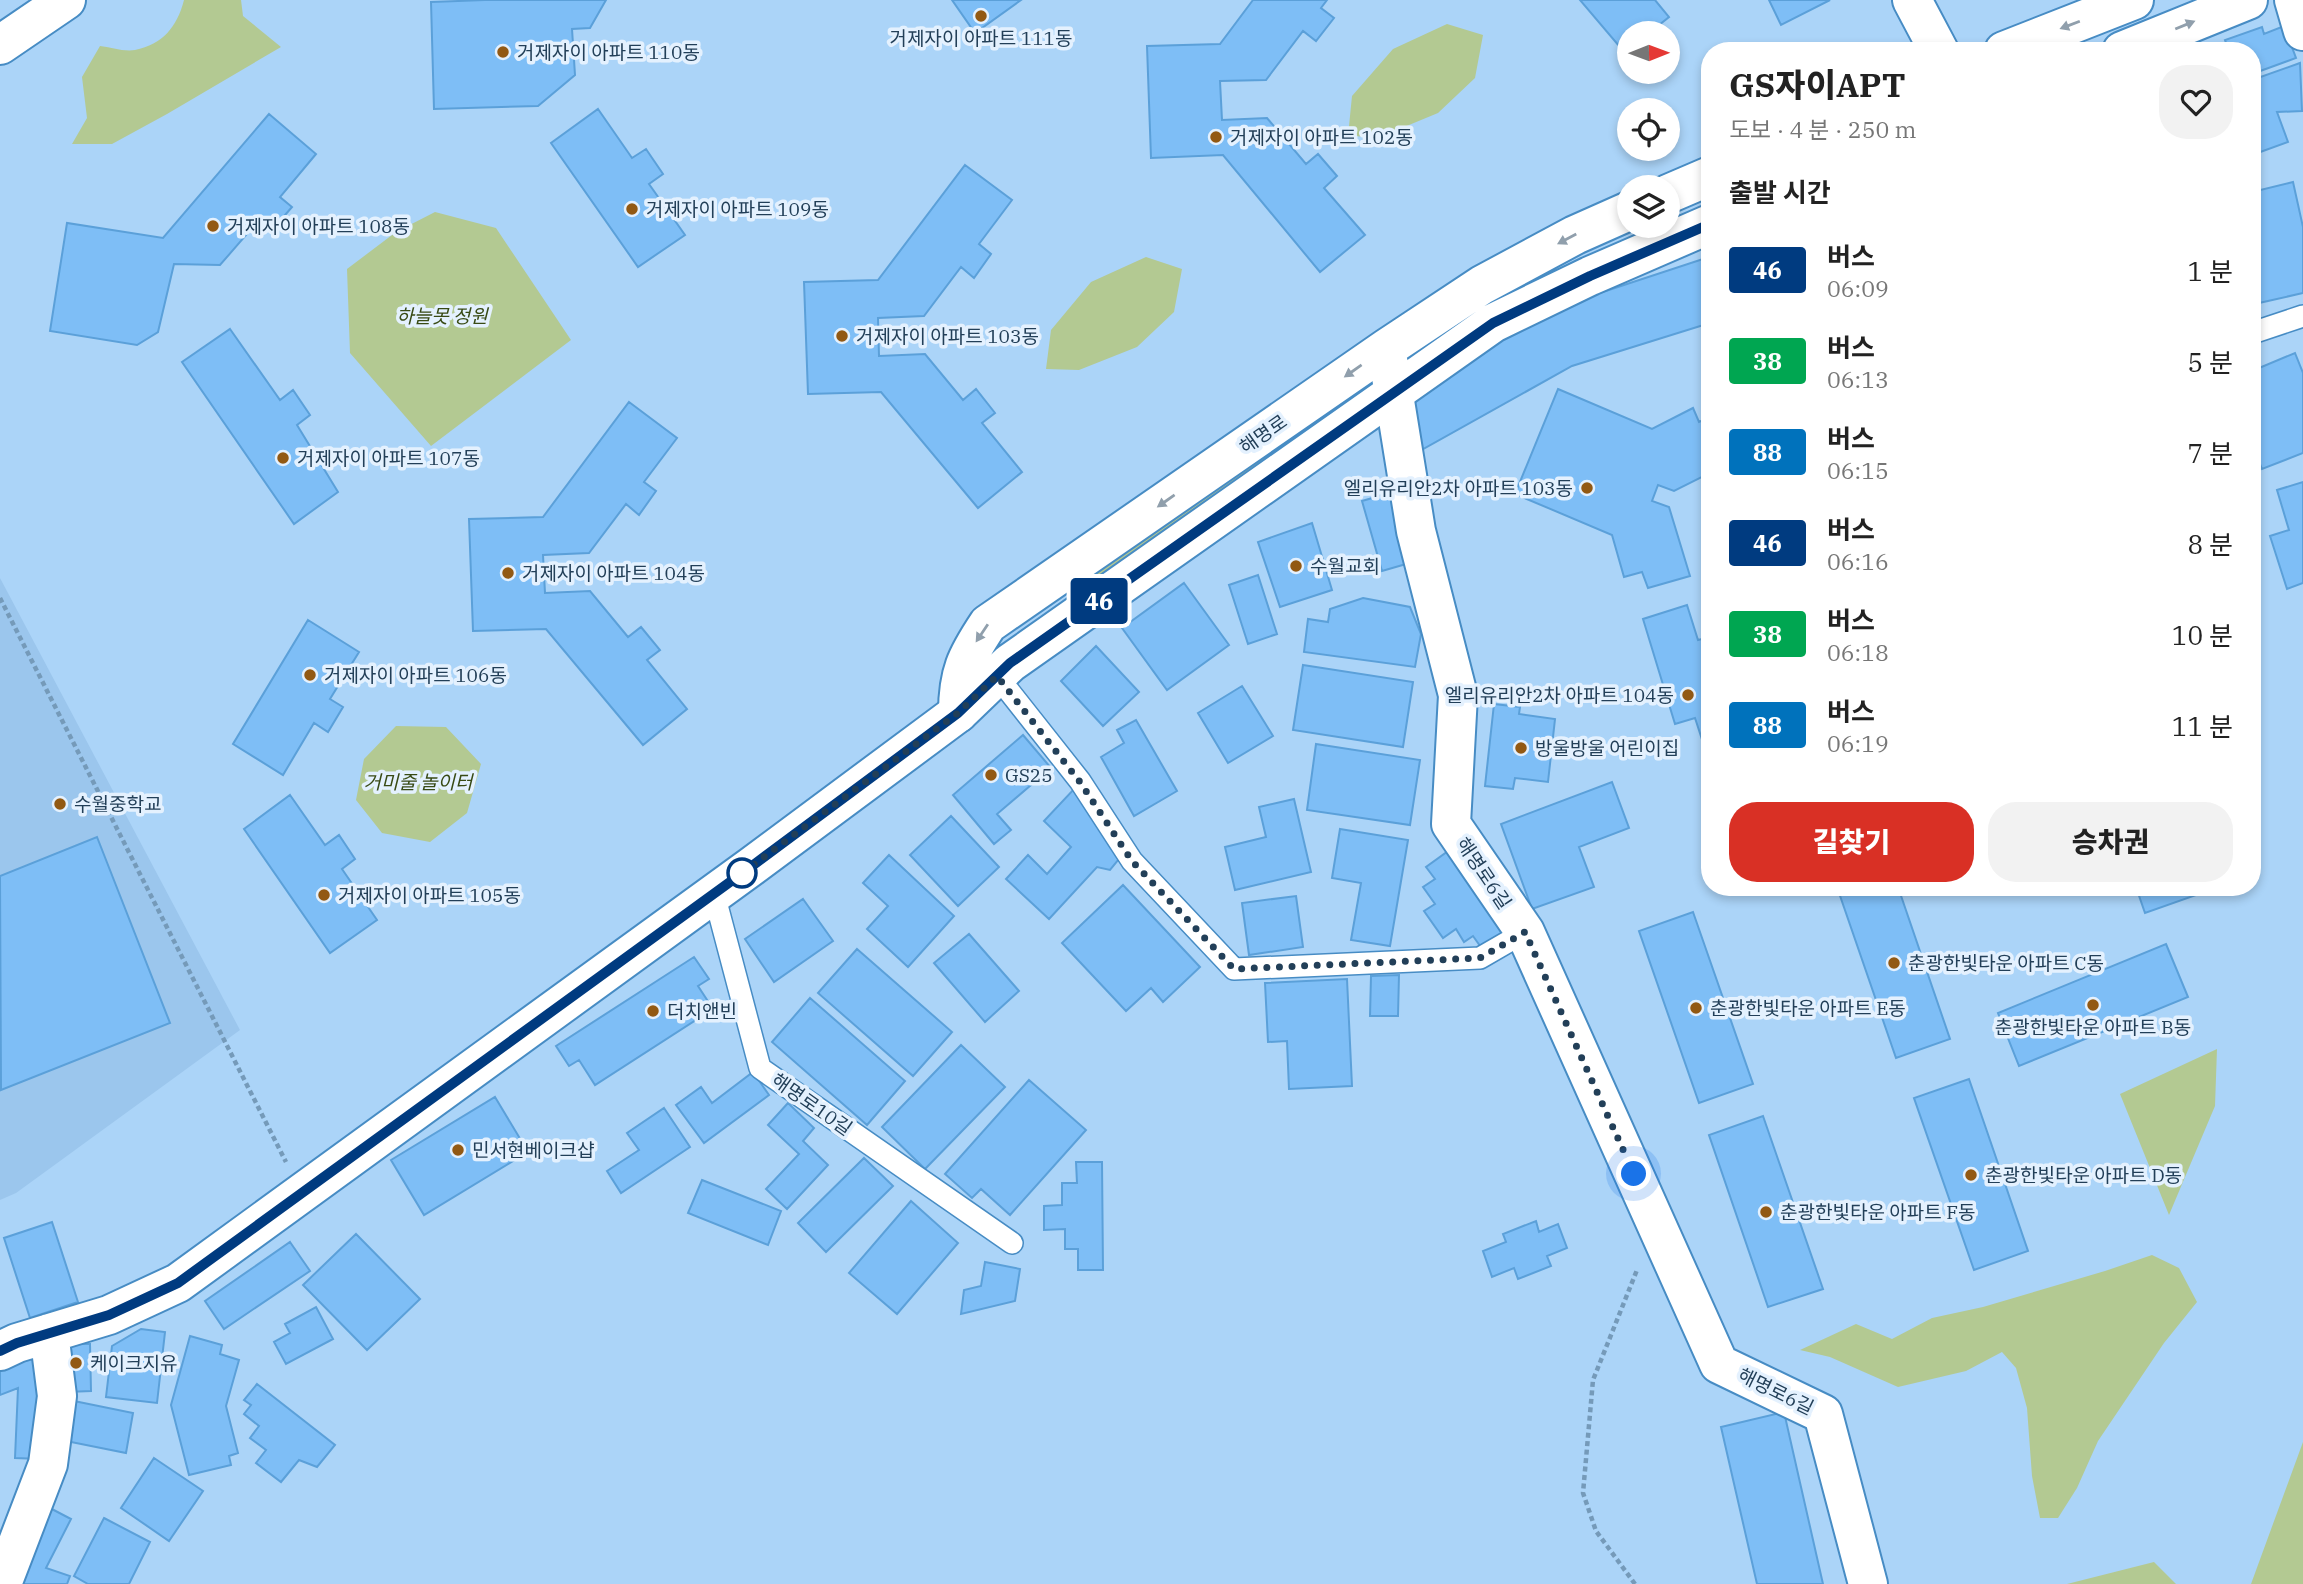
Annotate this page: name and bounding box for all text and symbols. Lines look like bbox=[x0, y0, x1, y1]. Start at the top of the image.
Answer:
marker: 거제자이 아파트 111동 bbox=[973, 8, 989, 24]
one-way arrow bbox=[2060, 19, 2081, 30]
one-way arrow bbox=[2175, 20, 2196, 31]
north arrow bbox=[1617, 21, 1680, 84]
map controls bbox=[1617, 21, 1680, 238]
place label: 거제자이 아파트 111동 bbox=[890, 26, 1072, 50]
place label: 거제자이 아파트 110동 bbox=[517, 40, 700, 64]
marker: 거제자이 아파트 110동 bbox=[495, 44, 511, 60]
text: GS자이APT bbox=[1729, 63, 1905, 106]
button: heart bbox=[2159, 65, 2233, 139]
button: locate bbox=[1617, 98, 1680, 161]
text: 도보 · 4 분 · 250 m bbox=[1729, 114, 1917, 144]
place label: 거제자이 아파트 102동 bbox=[1230, 125, 1413, 149]
marker: 거제자이 아파트 102동 bbox=[1208, 129, 1224, 145]
button: layers bbox=[1617, 175, 1680, 238]
text: 출발 시간 bbox=[1729, 175, 1831, 209]
place label: 거제자이 아파트 109동 bbox=[646, 197, 829, 221]
marker: 거제자이 아파트 109동 bbox=[624, 201, 640, 217]
place label: 거제자이 아파트 108동 bbox=[227, 214, 410, 238]
marker: 거제자이 아파트 108동 bbox=[205, 218, 221, 234]
one-way arrow bbox=[1557, 233, 1577, 245]
text: 버스 bbox=[1827, 239, 1875, 273]
text: 46 bbox=[1753, 254, 1782, 286]
text: 1 분 bbox=[2187, 254, 2233, 288]
text: 06:09 bbox=[1827, 273, 1889, 303]
park label: 하늘못 정원 bbox=[396, 304, 489, 328]
place label: 거제자이 아파트 103동 bbox=[856, 324, 1039, 348]
marker: 거제자이 아파트 103동 bbox=[834, 328, 850, 344]
text: 버스 bbox=[1827, 330, 1875, 364]
text: 38 bbox=[1753, 345, 1782, 377]
text: 5 분 bbox=[2187, 345, 2233, 379]
one-way arrow bbox=[1344, 364, 1362, 378]
text: 06:13 bbox=[1827, 364, 1889, 394]
street label: 해명로 bbox=[1235, 409, 1291, 459]
text: 버스 bbox=[1827, 421, 1875, 455]
text: 88 bbox=[1753, 436, 1782, 468]
text: 7 분 bbox=[2187, 436, 2233, 470]
place label: 거제자이 아파트 107동 bbox=[297, 446, 480, 470]
marker: 거제자이 아파트 107동 bbox=[275, 450, 291, 466]
text: 06:15 bbox=[1827, 455, 1889, 485]
place label: 엘리유리안2차 아파트 103동 bbox=[1344, 476, 1573, 500]
marker: 엘리유리안2차 아파트 103동 bbox=[1579, 480, 1595, 496]
one-way arrow bbox=[1157, 494, 1175, 508]
text: 버스 bbox=[1827, 512, 1875, 546]
text: 46 bbox=[1753, 527, 1782, 559]
text: 8 분 bbox=[2187, 527, 2233, 561]
text: 06:16 bbox=[1827, 546, 1889, 576]
place label: 수월교회 bbox=[1310, 554, 1380, 578]
marker: 수월교회 bbox=[1288, 558, 1304, 574]
place label: 거제자이 아파트 104동 bbox=[522, 561, 705, 585]
marker: 거제자이 아파트 104동 bbox=[500, 565, 516, 581]
line badge: 46 bbox=[1068, 578, 1130, 624]
text: 46 bbox=[1085, 585, 1113, 617]
text: 버스 bbox=[1827, 603, 1875, 637]
text: 38 bbox=[1753, 618, 1782, 650]
text: 10 분 bbox=[2172, 618, 2233, 652]
one-way arrow bbox=[976, 624, 989, 643]
text: 06:18 bbox=[1827, 637, 1889, 667]
place label: 거제자이 아파트 106동 bbox=[324, 663, 507, 687]
marker: 거제자이 아파트 106동 bbox=[302, 667, 318, 683]
place label: 엘리유리안2차 아파트 104동 bbox=[1445, 683, 1674, 707]
marker: 엘리유리안2차 아파트 104동 bbox=[1680, 687, 1696, 703]
text: 버스 bbox=[1827, 694, 1875, 728]
text: 88 bbox=[1753, 709, 1782, 741]
text: 11 분 bbox=[2172, 709, 2233, 743]
text: 06:19 bbox=[1827, 728, 1889, 758]
place label: 방울방울 어린이집 bbox=[1535, 736, 1679, 760]
marker: 방울방울 어린이집 bbox=[1513, 740, 1529, 756]
place label: GS25 bbox=[1005, 763, 1053, 787]
marker: GS25 bbox=[983, 767, 999, 783]
park label: 거미줄 놀이터 bbox=[364, 770, 475, 794]
place label: 수월중학교 bbox=[74, 792, 161, 816]
marker: 수월중학교 bbox=[52, 796, 68, 812]
button: 길찾기 bbox=[1729, 802, 1974, 882]
button: 승차권 bbox=[1988, 802, 2233, 882]
street label: 해명로6길 bbox=[1451, 833, 1517, 913]
unlabelled marker bbox=[727, 858, 757, 888]
place label: 거제자이 아파트 105동 bbox=[338, 883, 521, 907]
marker: 거제자이 아파트 105동 bbox=[316, 887, 332, 903]
place label: 춘광한빛타운 아파트 C동 bbox=[1908, 951, 2104, 975]
marker: 춘광한빛타운 아파트 C동 bbox=[1886, 955, 1902, 971]
place label: 춘광한빛타운 아파트 E동 bbox=[1710, 996, 1906, 1020]
marker: 춘광한빛타운 아파트 B동 bbox=[2085, 997, 2101, 1013]
place label: 더치앤빈 bbox=[667, 999, 737, 1023]
marker: 춘광한빛타운 아파트 E동 bbox=[1688, 1000, 1704, 1016]
marker: 더치앤빈 bbox=[645, 1003, 661, 1019]
place label: 춘광한빛타운 아파트 B동 bbox=[1995, 1015, 2191, 1039]
street label: 해명로10길 bbox=[767, 1068, 857, 1140]
place label: 민서현베이크샵 bbox=[472, 1138, 594, 1162]
marker: 민서현베이크샵 bbox=[450, 1142, 466, 1158]
your location bbox=[1616, 1156, 1651, 1191]
place label: 춘광한빛타운 아파트 D동 bbox=[1985, 1163, 2182, 1187]
marker: 춘광한빛타운 아파트 D동 bbox=[1963, 1167, 1979, 1183]
place label: 춘광한빛타운 아파트 F동 bbox=[1780, 1200, 1976, 1224]
marker: 춘광한빛타운 아파트 F동 bbox=[1758, 1204, 1774, 1220]
place label: 케이크지유 bbox=[90, 1351, 177, 1375]
marker: 케이크지유 bbox=[68, 1355, 84, 1371]
street label: 해명로6길 bbox=[1734, 1362, 1818, 1420]

